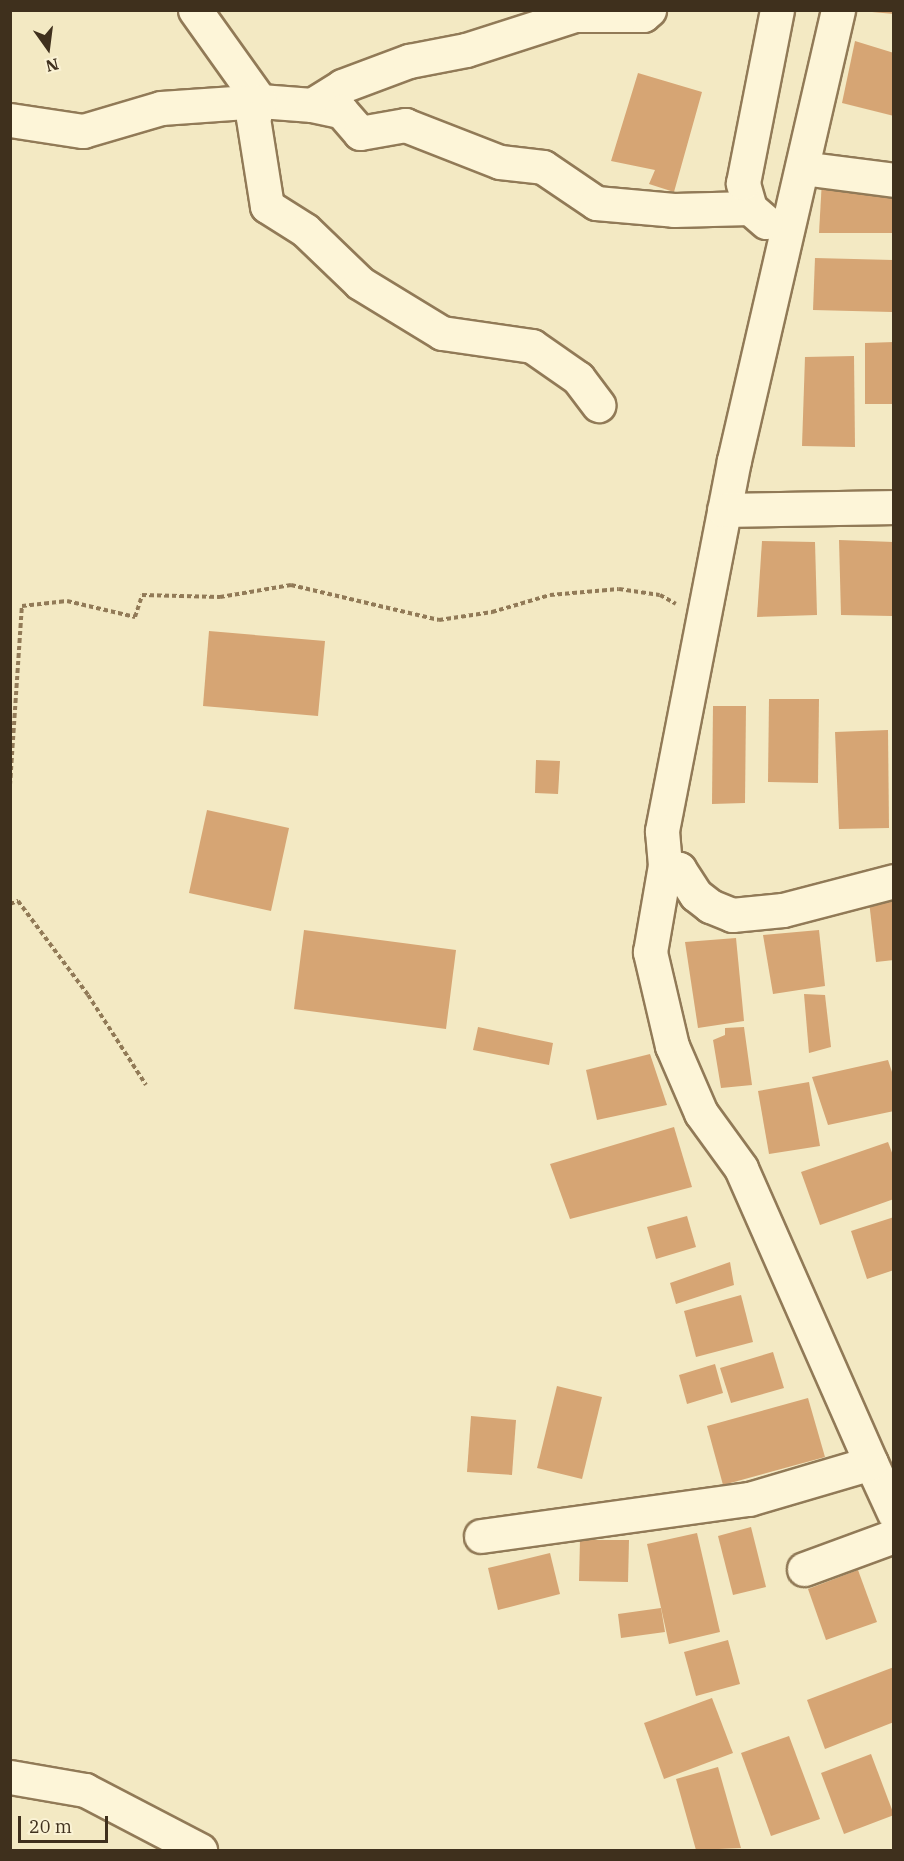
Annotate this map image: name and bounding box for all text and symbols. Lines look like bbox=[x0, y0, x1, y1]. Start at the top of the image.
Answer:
north arrow bbox=[18, 18, 78, 78]
text: N bbox=[44, 54, 61, 77]
scale bar bbox=[21, 1804, 111, 1842]
text: 20 m bbox=[29, 1815, 72, 1838]

